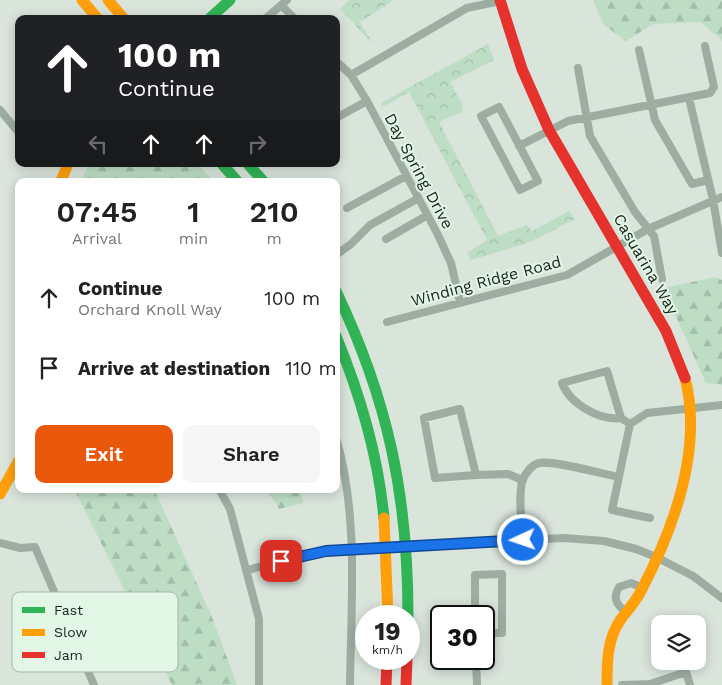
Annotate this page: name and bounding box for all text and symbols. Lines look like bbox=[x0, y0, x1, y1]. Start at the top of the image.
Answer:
text: 100 m bbox=[118, 34, 221, 76]
icon: ahead bbox=[35, 35, 100, 100]
text: Continue bbox=[118, 76, 215, 101]
street label: Day Spring Drive bbox=[381, 110, 457, 232]
icon: left bbox=[84, 130, 112, 158]
icon: ahead bbox=[137, 130, 165, 158]
icon: ahead bbox=[190, 130, 218, 158]
icon: right bbox=[243, 130, 271, 158]
text: 07:45 bbox=[56, 194, 137, 229]
text: 1 bbox=[187, 194, 200, 229]
text: 210 bbox=[249, 194, 299, 229]
street label: Casuarina Way bbox=[609, 210, 683, 319]
text: Arrival bbox=[72, 229, 122, 248]
text: min bbox=[179, 229, 208, 248]
text: m bbox=[266, 229, 282, 248]
street label: Winding Ridge Road bbox=[409, 252, 563, 310]
text: Continue bbox=[78, 277, 162, 300]
icon: ahead bbox=[35, 284, 63, 312]
text: 100 m bbox=[264, 287, 320, 310]
text: Orchard Knoll Way bbox=[78, 300, 222, 319]
icon: arrive bbox=[35, 354, 63, 382]
text: Arrive at destination bbox=[78, 357, 270, 380]
text: 110 m bbox=[285, 357, 337, 380]
button: Exit bbox=[35, 425, 173, 483]
button: Share bbox=[183, 425, 320, 483]
position arrow bbox=[496, 513, 548, 565]
pin bbox=[260, 540, 302, 582]
icon: arrive bbox=[267, 547, 295, 575]
legend bbox=[12, 592, 178, 672]
text: Fast bbox=[54, 602, 83, 618]
speed limit sign: 30 bbox=[430, 605, 495, 670]
map controls bbox=[651, 615, 706, 670]
button: layers bbox=[651, 615, 706, 670]
text: 19 bbox=[374, 617, 401, 646]
text: Slow bbox=[54, 624, 87, 640]
text: km/h bbox=[372, 643, 403, 657]
text: Jam bbox=[54, 647, 83, 663]

